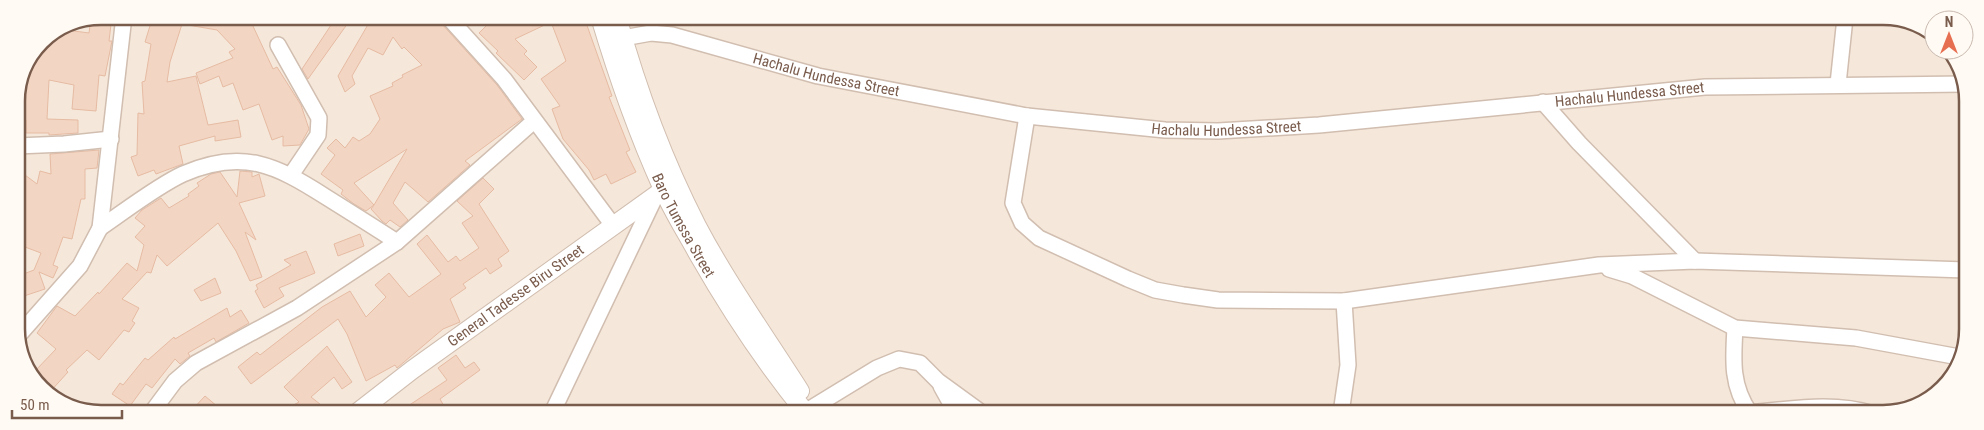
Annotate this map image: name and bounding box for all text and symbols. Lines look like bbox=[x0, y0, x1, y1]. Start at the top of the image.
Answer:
north arrow bbox=[1924, 10, 1974, 60]
text: N bbox=[1945, 14, 1953, 30]
street label: Hachalu Hundessa Street bbox=[751, 49, 901, 100]
street label: Hachalu Hundessa Street bbox=[1554, 78, 1705, 111]
street label: Hachalu Hundessa Street bbox=[1151, 117, 1302, 140]
street label: Baro Tumssa Street bbox=[648, 171, 719, 281]
street label: General Tadesse Biru Street bbox=[444, 241, 587, 351]
scale bar bbox=[12, 388, 122, 420]
text: 50 m bbox=[20, 396, 50, 414]

